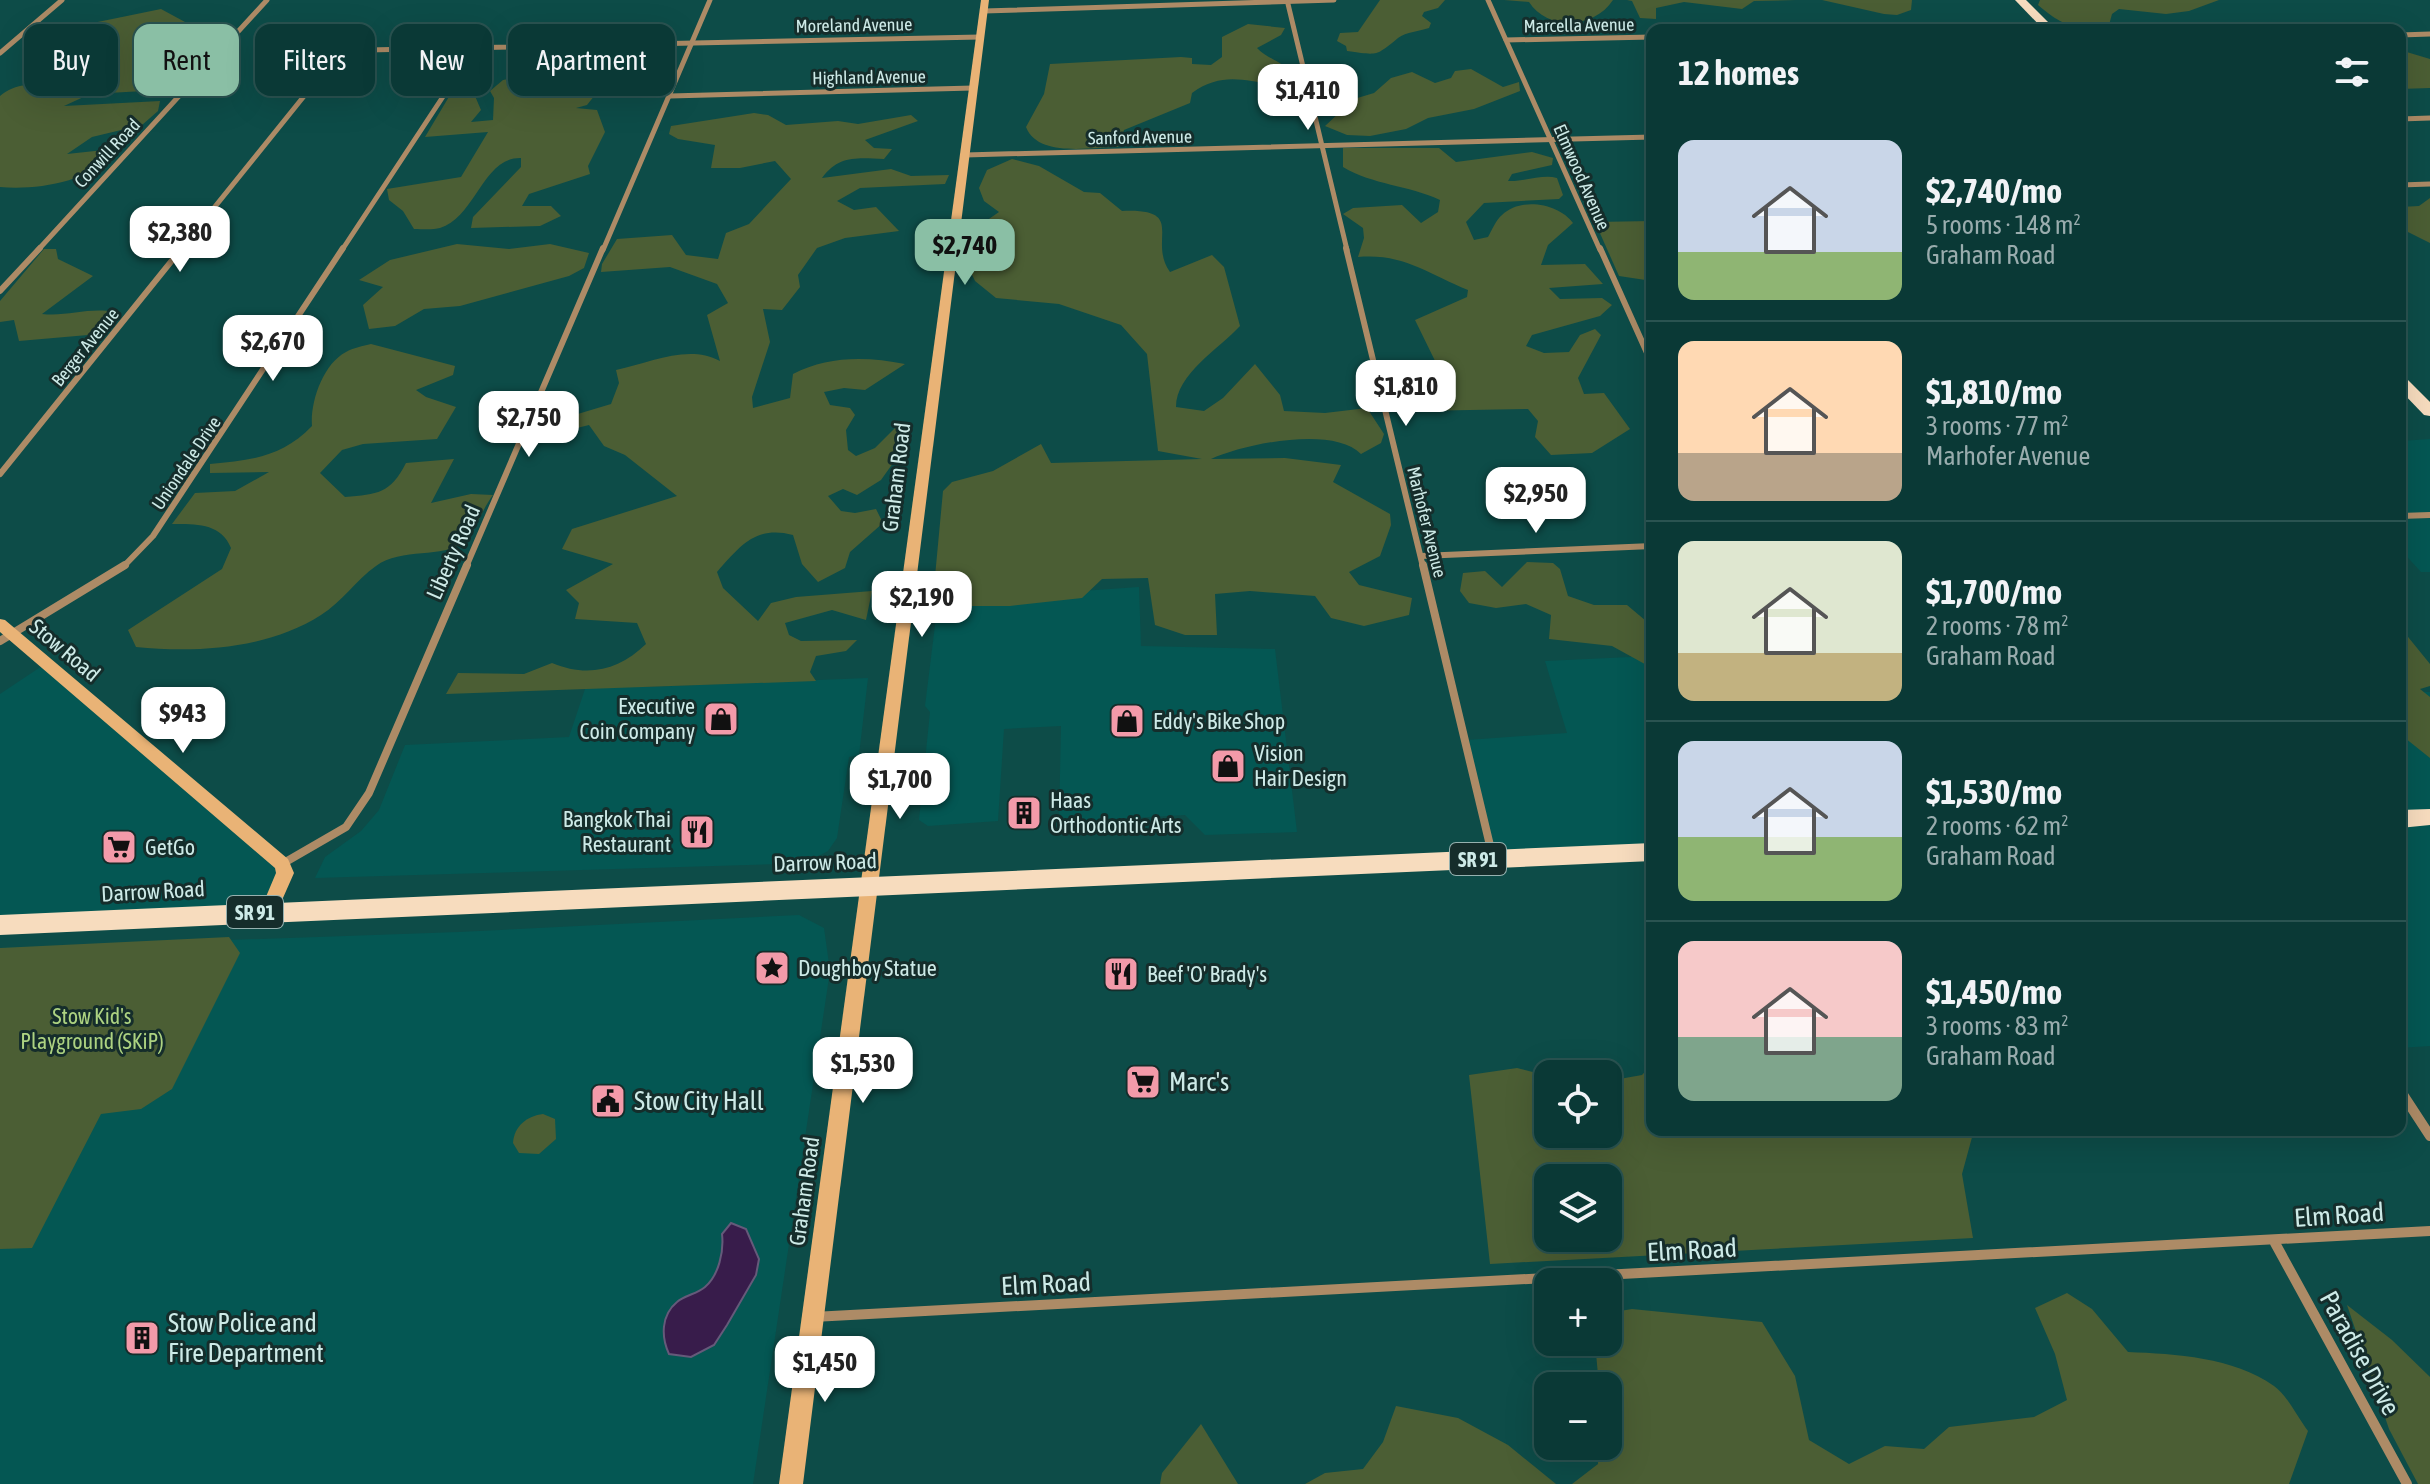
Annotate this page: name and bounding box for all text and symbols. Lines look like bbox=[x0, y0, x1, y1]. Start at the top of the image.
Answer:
street label: Moreland Avenue bbox=[795, 13, 913, 37]
street label: Marcella Avenue bbox=[1523, 14, 1635, 36]
chip: Buy bbox=[24, 24, 118, 96]
chip: Rent bbox=[134, 24, 239, 96]
chip: Filters bbox=[255, 24, 375, 96]
chip: New bbox=[391, 24, 492, 96]
chip: Apartment bbox=[508, 24, 675, 96]
icon: filters bbox=[2330, 50, 2374, 94]
text: 12 homes bbox=[1678, 53, 1799, 92]
pin: $1,410 bbox=[1243, 64, 1373, 132]
street label: Highland Avenue bbox=[812, 66, 926, 88]
text: $1,410 bbox=[1276, 75, 1340, 105]
street label: Conwill Road bbox=[70, 114, 144, 192]
street label: Elmwood Avenue bbox=[1549, 121, 1615, 233]
street label: Sanford Avenue bbox=[1088, 126, 1192, 148]
text: $2,740/mo bbox=[1926, 171, 2062, 210]
icon: home bbox=[1742, 172, 1838, 268]
pin: $2,380 bbox=[115, 206, 245, 274]
text: 5 rooms · 148 m² bbox=[1926, 210, 2081, 240]
text: $2,380 bbox=[148, 217, 212, 247]
pin: $2,740 bbox=[900, 219, 1030, 287]
text: $2,740 bbox=[933, 230, 997, 260]
text: Graham Road bbox=[1926, 240, 2056, 270]
street label: Berger Avenue bbox=[47, 304, 123, 390]
pin: $2,670 bbox=[208, 315, 338, 383]
text: $2,670 bbox=[241, 326, 305, 356]
pin: $1,810 bbox=[1341, 360, 1471, 428]
text: $1,810 bbox=[1374, 371, 1438, 401]
text: $1,810/mo bbox=[1926, 372, 2062, 411]
icon: home bbox=[1742, 373, 1838, 469]
pin: $2,750 bbox=[464, 391, 594, 459]
text: $2,750 bbox=[497, 402, 561, 432]
text: 3 rooms · 77 m² bbox=[1926, 411, 2068, 441]
street label: Uniondale Drive bbox=[147, 412, 225, 514]
street label: Graham Road bbox=[876, 421, 916, 533]
text: Marhofer Avenue bbox=[1926, 441, 2090, 471]
street label: Marhofer Avenue bbox=[1403, 464, 1451, 580]
pin: $2,950 bbox=[1471, 467, 1601, 535]
text: $2,950 bbox=[1504, 478, 1568, 508]
street label: Liberty Road bbox=[421, 501, 485, 603]
pin: $2,190 bbox=[857, 571, 987, 639]
text: $1,700/mo bbox=[1926, 572, 2062, 611]
icon: home bbox=[1742, 573, 1838, 669]
text: $2,190 bbox=[890, 582, 954, 612]
text: 2 rooms · 78 m² bbox=[1926, 611, 2068, 641]
street label: Stow Road bbox=[25, 613, 105, 687]
text: Graham Road bbox=[1926, 641, 2056, 671]
pin: $943 bbox=[136, 687, 230, 755]
place label: Executive Coin Company bbox=[580, 693, 695, 744]
text: $943 bbox=[159, 698, 207, 728]
shop icon: Executive Coin Company bbox=[702, 700, 740, 738]
shop icon: Eddy's Bike Shop bbox=[1108, 702, 1146, 740]
place label: Eddy's Bike Shop bbox=[1153, 708, 1285, 734]
place label: Vision Hair Design bbox=[1254, 740, 1347, 791]
shop icon: Vision Hair Design bbox=[1209, 747, 1247, 785]
pin: $1,700 bbox=[835, 753, 965, 821]
text: $1,700 bbox=[868, 764, 932, 794]
text: $1,530/mo bbox=[1926, 772, 2062, 811]
icon: home bbox=[1742, 773, 1838, 869]
place label: Haas Orthodontic Arts bbox=[1050, 787, 1182, 838]
building icon: Haas Orthodontic Arts bbox=[1005, 794, 1043, 832]
place label: Bangkok Thai Restaurant bbox=[563, 806, 671, 857]
text: 2 rooms · 62 m² bbox=[1926, 811, 2068, 841]
restaurant icon: Bangkok Thai Restaurant bbox=[678, 813, 716, 851]
supermarket icon: GetGo bbox=[100, 828, 138, 866]
place label: GetGo bbox=[145, 834, 195, 860]
text: Graham Road bbox=[1926, 841, 2056, 871]
road number: SR 91 bbox=[1450, 843, 1506, 875]
street label: Darrow Road bbox=[773, 847, 877, 877]
street label: Darrow Road bbox=[100, 875, 206, 907]
road number: SR 91 bbox=[227, 896, 283, 928]
place icon: Doughboy Statue bbox=[753, 949, 791, 987]
place label: Doughboy Statue bbox=[798, 955, 937, 981]
restaurant icon: Beef 'O' Brady's bbox=[1102, 955, 1140, 993]
place label: Beef 'O' Brady's bbox=[1147, 961, 1267, 987]
text: $1,450/mo bbox=[1926, 972, 2062, 1011]
icon: home bbox=[1742, 973, 1838, 1069]
park label: Stow Kid's Playground (SKiP) bbox=[20, 1003, 164, 1054]
text: 3 rooms · 83 m² bbox=[1926, 1011, 2068, 1041]
pin: $1,530 bbox=[798, 1037, 928, 1105]
text: Graham Road bbox=[1926, 1041, 2056, 1071]
text: $1,530 bbox=[831, 1048, 895, 1078]
map controls bbox=[1534, 1060, 1622, 1460]
button: locate bbox=[1534, 1060, 1622, 1148]
supermarket icon: Marc's bbox=[1124, 1063, 1162, 1101]
place label: Marc's bbox=[1169, 1067, 1229, 1097]
public building icon: Stow City Hall bbox=[589, 1082, 627, 1120]
place label: Stow City Hall bbox=[634, 1086, 764, 1116]
street label: Graham Road bbox=[783, 1135, 825, 1247]
button: layers bbox=[1534, 1164, 1622, 1252]
street label: Elm Road bbox=[2293, 1197, 2385, 1233]
street label: Elm Road bbox=[1646, 1233, 1738, 1267]
street label: Elm Road bbox=[1000, 1267, 1092, 1301]
button: + bbox=[1534, 1268, 1622, 1356]
street label: Paradise Drive bbox=[2314, 1286, 2406, 1420]
place label: Stow Police and Fire Department bbox=[168, 1308, 324, 1368]
building icon: Stow Police and Fire Department bbox=[123, 1319, 161, 1357]
pin: $1,450 bbox=[760, 1336, 890, 1404]
text: $1,450 bbox=[793, 1347, 857, 1377]
button: − bbox=[1534, 1372, 1622, 1460]

